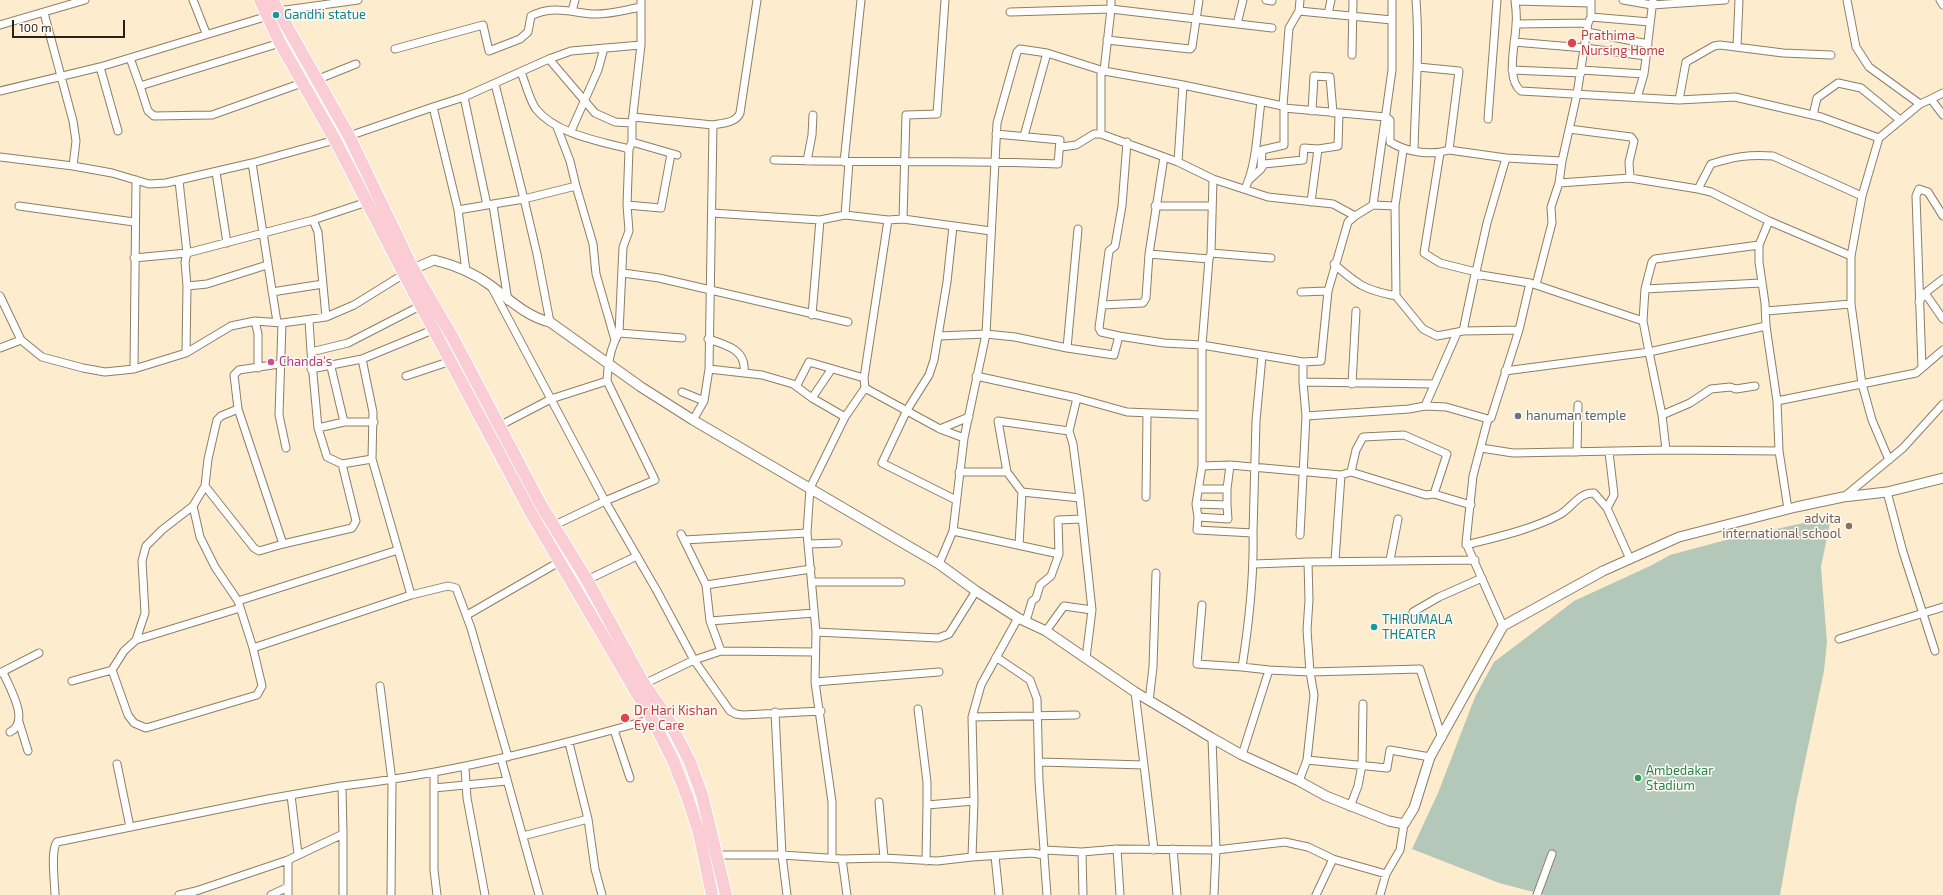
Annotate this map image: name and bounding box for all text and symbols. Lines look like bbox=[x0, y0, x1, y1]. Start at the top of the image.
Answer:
place label: Gandhi statue bbox=[284, 7, 366, 23]
marker: Gandhi statue bbox=[271, 10, 281, 20]
scale bar bbox=[14, 12, 127, 38]
text: 100 m bbox=[19, 20, 51, 34]
place label: Prathima Nursing Home bbox=[1581, 28, 1665, 59]
marker: Prathima Nursing Home bbox=[1566, 37, 1578, 49]
place label: Chanda's bbox=[279, 354, 332, 370]
marker: Chanda's bbox=[266, 357, 276, 367]
place label: hanuman temple bbox=[1526, 408, 1626, 424]
marker: hanuman temple bbox=[1513, 411, 1523, 421]
place label: advita international school bbox=[1722, 511, 1841, 542]
marker: advita international school bbox=[1844, 521, 1854, 531]
place label: THIRUMALA THEATER bbox=[1382, 612, 1453, 643]
marker: THIRUMALA THEATER bbox=[1369, 622, 1379, 632]
place label: Dr Hari Kishan Eye Care bbox=[634, 703, 718, 734]
marker: Dr Hari Kishan Eye Care bbox=[619, 712, 631, 724]
place label: Ambedakar Stadium bbox=[1646, 763, 1713, 794]
marker: Ambedakar Stadium bbox=[1633, 773, 1643, 783]

